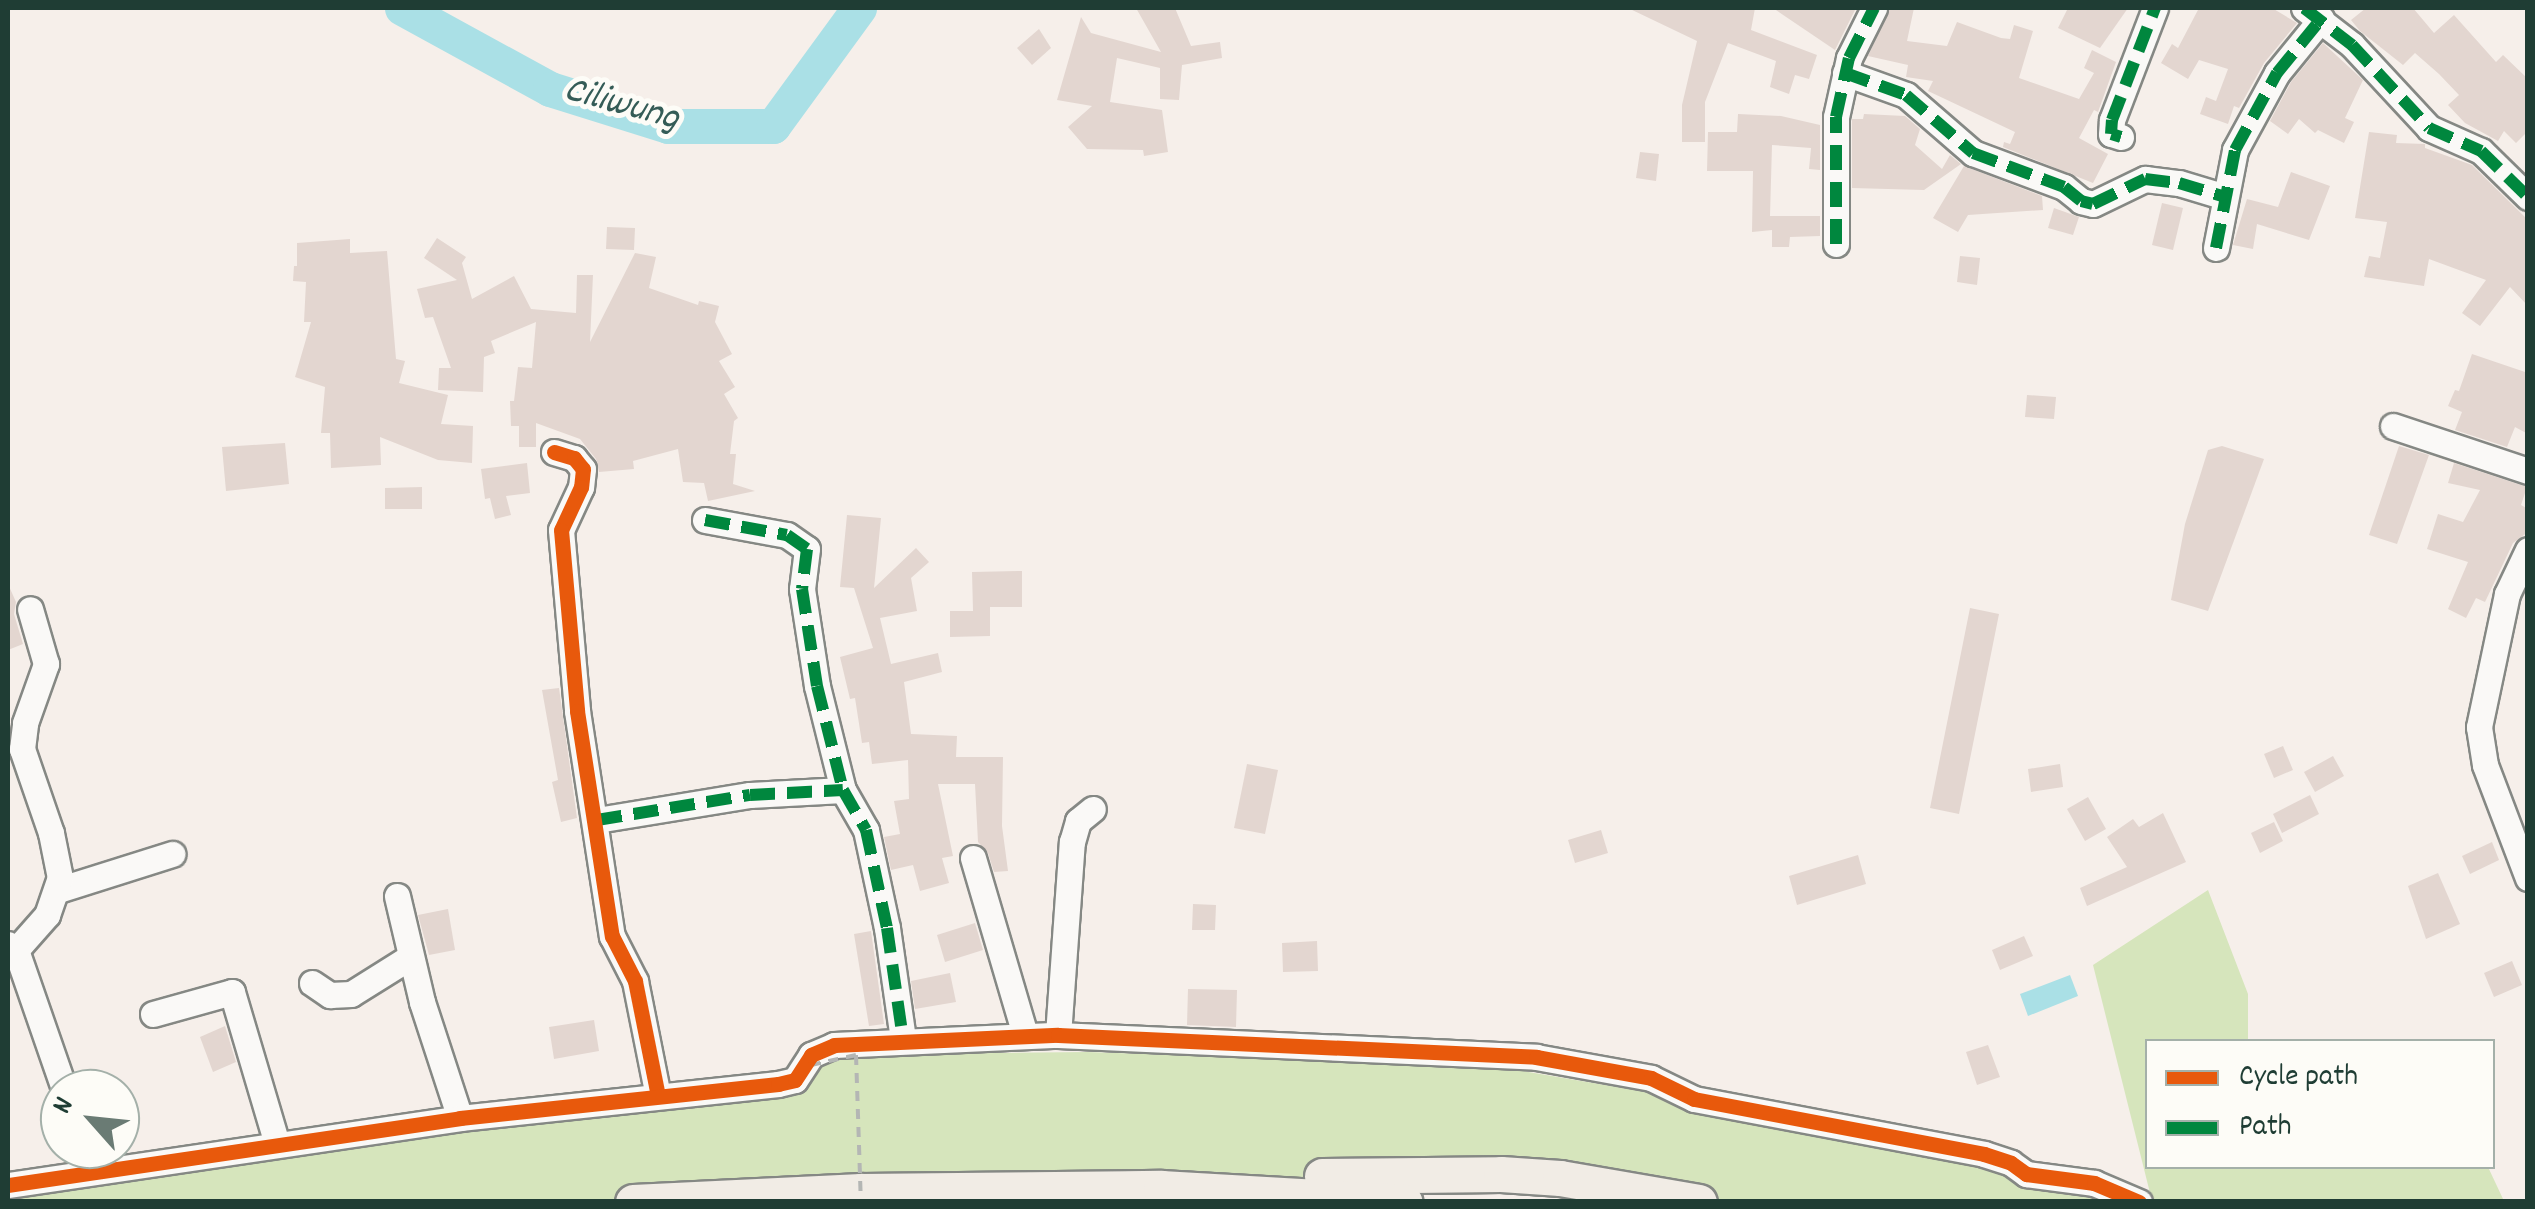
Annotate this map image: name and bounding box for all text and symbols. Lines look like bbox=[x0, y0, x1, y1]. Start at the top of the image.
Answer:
water label: Ciliwung bbox=[559, 69, 683, 143]
legend bbox=[2145, 1039, 2495, 1169]
text: Cycle path bbox=[2239, 1057, 2358, 1100]
north arrow bbox=[40, 1069, 140, 1169]
text: N bbox=[44, 1091, 86, 1122]
text: Path bbox=[2239, 1107, 2292, 1150]

